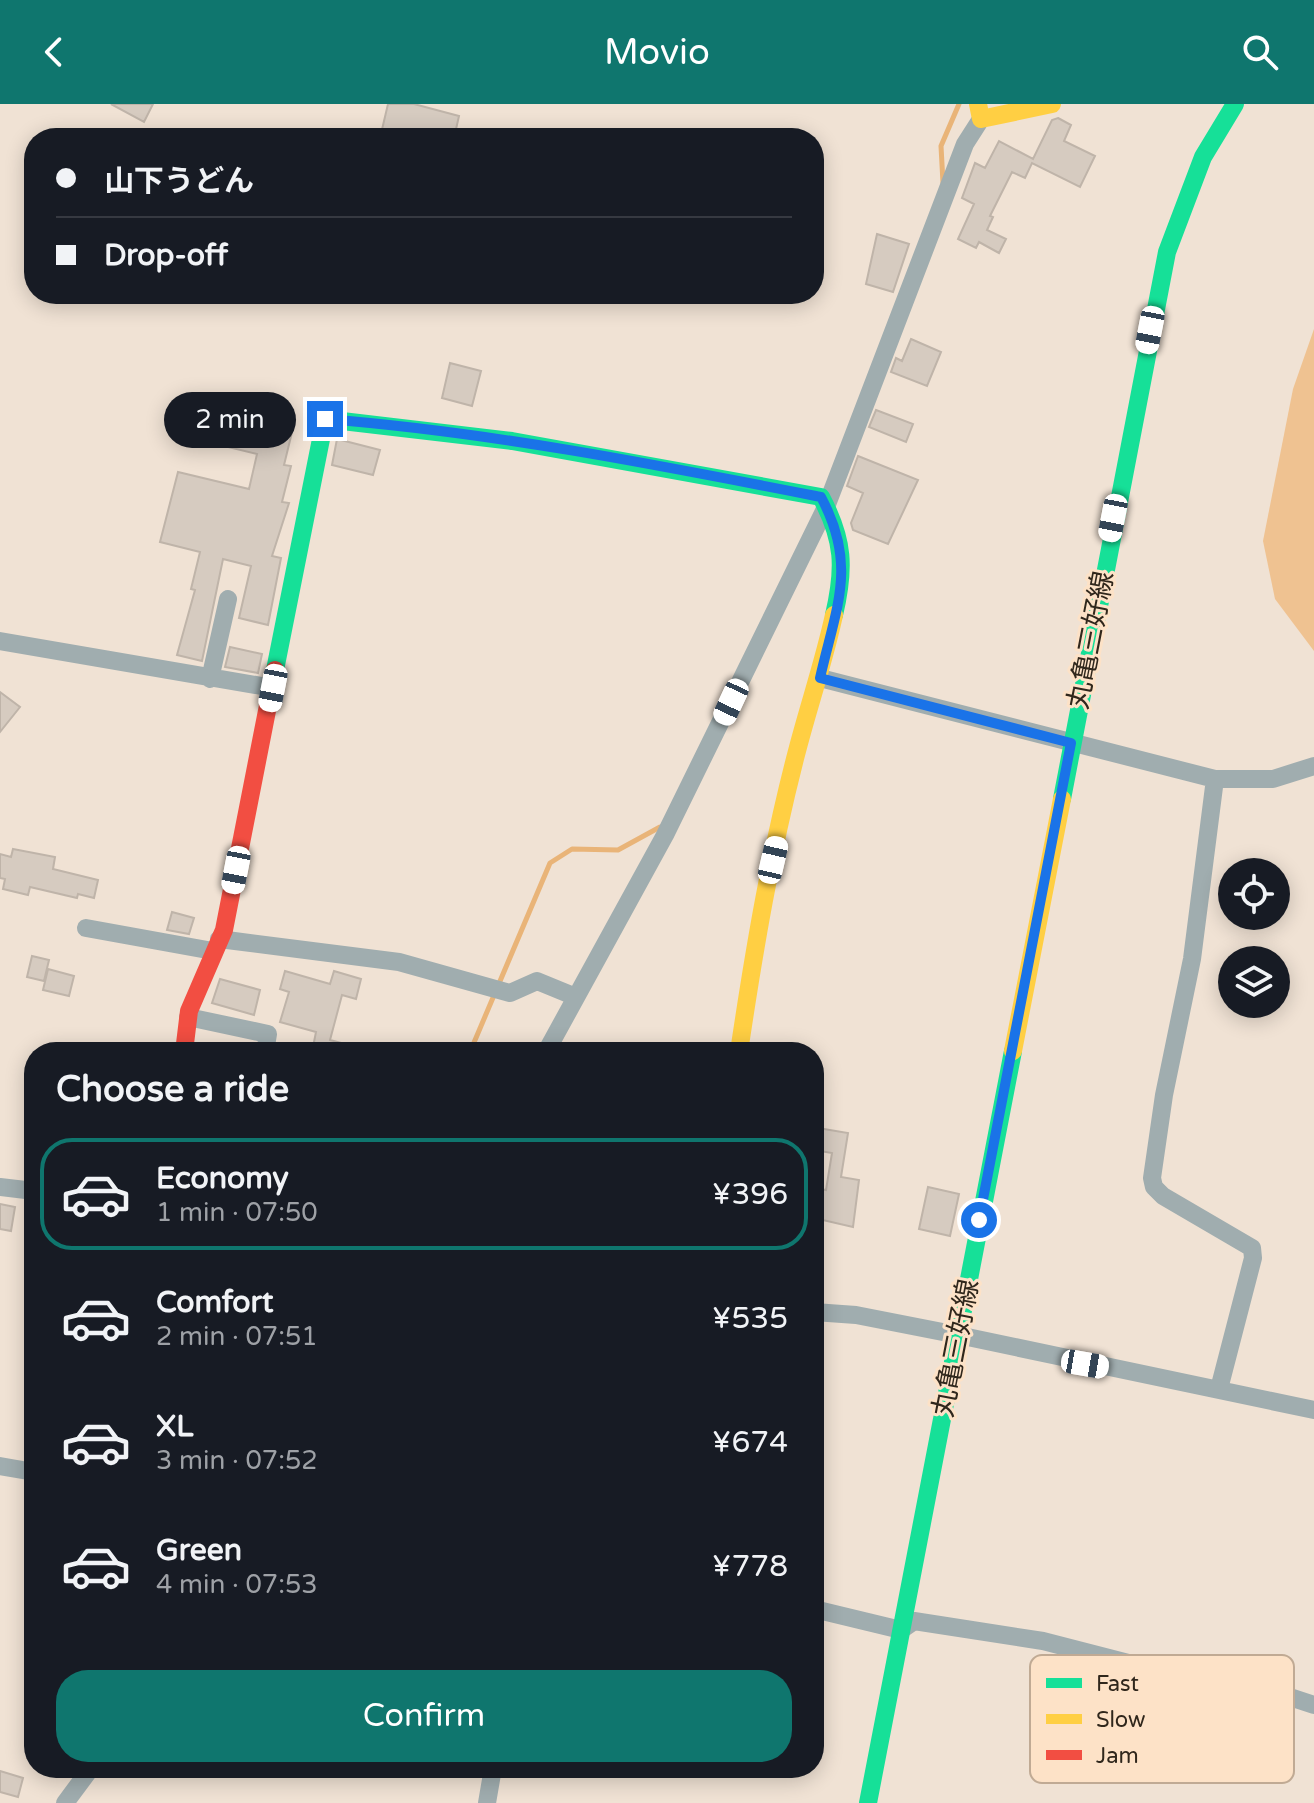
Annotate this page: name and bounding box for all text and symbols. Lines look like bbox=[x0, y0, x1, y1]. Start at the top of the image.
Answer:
icon: back bbox=[32, 30, 76, 74]
icon: search bbox=[1238, 30, 1282, 74]
text: Movio bbox=[604, 31, 710, 74]
text: 山下うどん bbox=[104, 163, 254, 200]
text: Drop-off bbox=[104, 237, 228, 274]
car bbox=[1134, 304, 1166, 356]
callout: 2 min bbox=[165, 391, 297, 447]
route end bbox=[307, 401, 343, 437]
text: 2 min bbox=[195, 404, 265, 435]
car bbox=[1097, 492, 1129, 544]
street label: 丸亀三好線 bbox=[1061, 568, 1121, 712]
car bbox=[257, 662, 289, 714]
car bbox=[710, 675, 752, 729]
car bbox=[756, 834, 790, 886]
car bbox=[220, 844, 252, 896]
map controls bbox=[1218, 858, 1290, 1018]
button: locate bbox=[1218, 858, 1290, 930]
button: layers bbox=[1218, 946, 1290, 1018]
text: Choose a ride bbox=[56, 1068, 289, 1111]
icon: car bbox=[60, 1158, 132, 1230]
text: Economy bbox=[156, 1160, 289, 1197]
text: ¥396 bbox=[712, 1176, 788, 1213]
text: 1 min · 07:50 bbox=[156, 1197, 318, 1228]
route start bbox=[961, 1202, 997, 1238]
street label: 丸亀三好線 bbox=[926, 1276, 986, 1420]
icon: car bbox=[60, 1282, 132, 1354]
text: Comfort bbox=[156, 1284, 274, 1321]
text: ¥535 bbox=[712, 1300, 788, 1337]
text: 2 min · 07:51 bbox=[156, 1321, 318, 1352]
car bbox=[1059, 1348, 1111, 1380]
icon: car bbox=[60, 1406, 132, 1478]
text: XL bbox=[156, 1408, 193, 1445]
text: ¥674 bbox=[712, 1424, 788, 1461]
text: 3 min · 07:52 bbox=[156, 1445, 318, 1476]
icon: car bbox=[60, 1530, 132, 1602]
text: Green bbox=[156, 1532, 242, 1569]
text: ¥778 bbox=[712, 1548, 788, 1585]
text: 4 min · 07:53 bbox=[156, 1569, 318, 1600]
legend bbox=[1030, 1655, 1294, 1783]
button: Confirm bbox=[56, 1670, 792, 1762]
text: Fast bbox=[1096, 1671, 1139, 1697]
text: Slow bbox=[1096, 1707, 1146, 1733]
text: Jam bbox=[1096, 1743, 1139, 1769]

